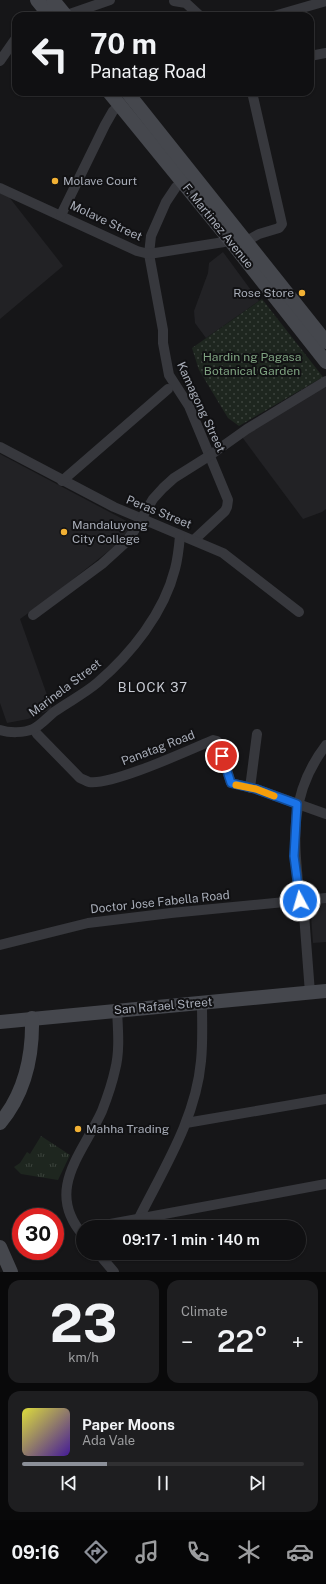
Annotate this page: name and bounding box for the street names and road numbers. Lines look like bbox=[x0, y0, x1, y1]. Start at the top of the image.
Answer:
street label: F. Martinez Avenue bbox=[180, 181, 257, 271]
street label: Molave Street bbox=[68, 198, 145, 244]
street label: Kamagong Street bbox=[174, 360, 228, 455]
street label: Peras Street bbox=[124, 493, 194, 532]
street label: Marinela Street bbox=[26, 656, 104, 720]
street label: Panatag Road bbox=[119, 728, 197, 768]
street label: Doctor Jose Fabella Road bbox=[90, 888, 230, 916]
street label: San Rafael Street bbox=[113, 995, 213, 1017]

